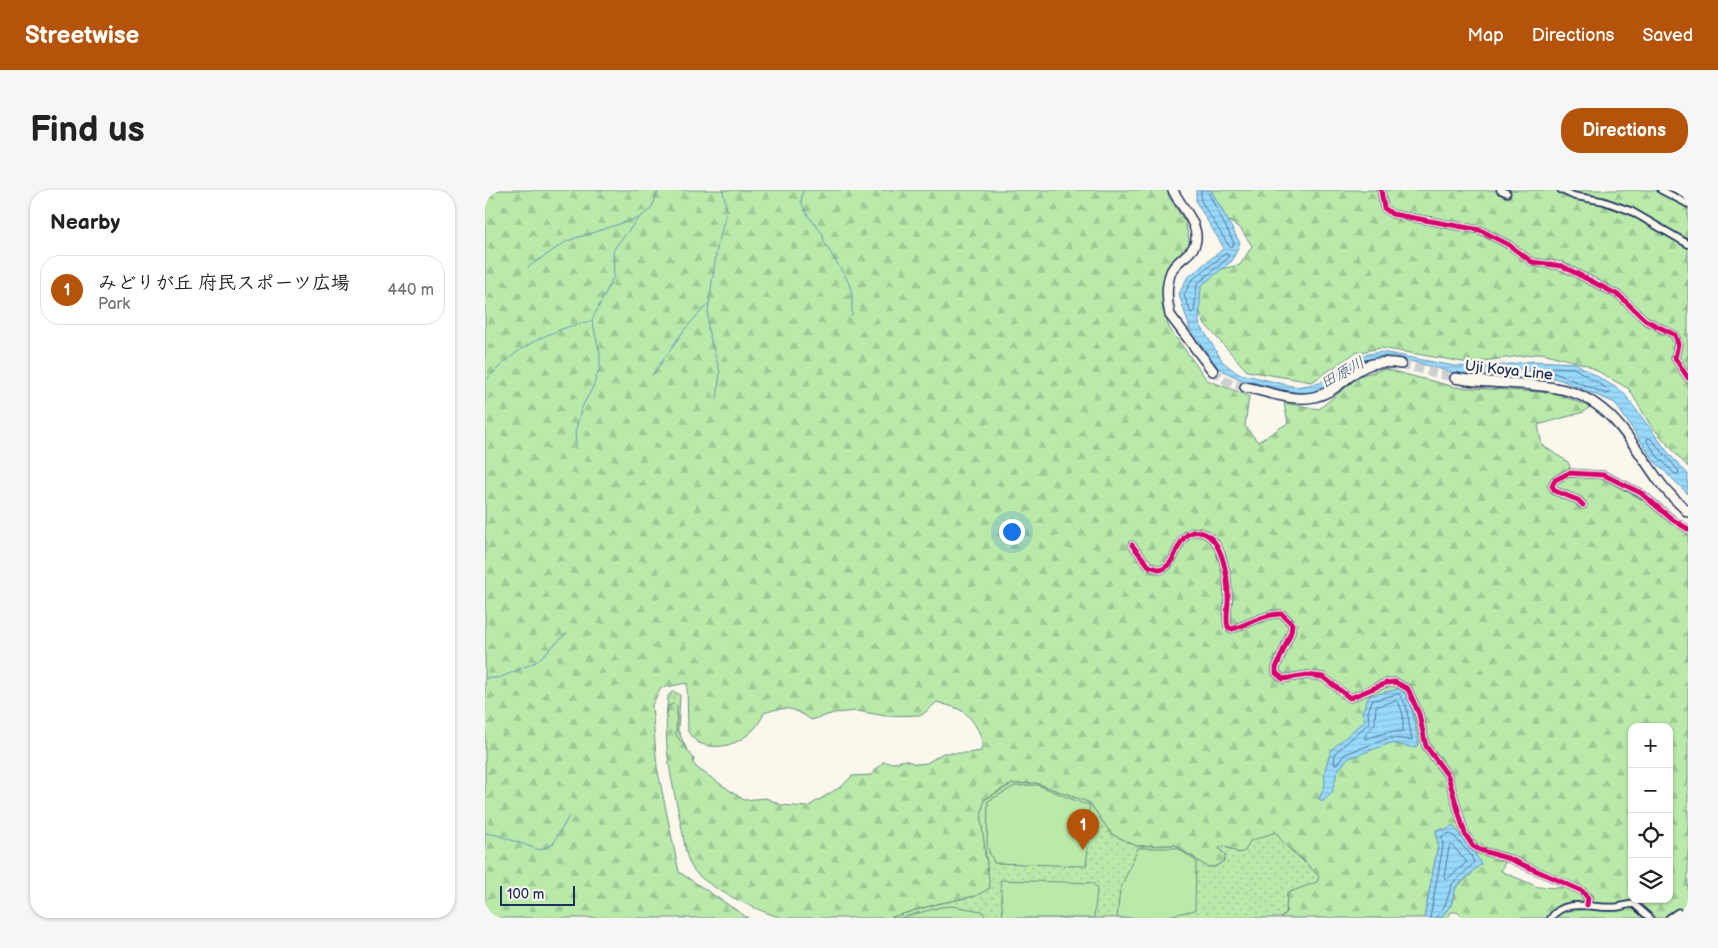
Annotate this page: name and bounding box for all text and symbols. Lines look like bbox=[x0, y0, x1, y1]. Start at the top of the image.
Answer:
text: Streetwise bbox=[25, 21, 139, 50]
text: Map bbox=[1468, 25, 1504, 46]
text: Directions bbox=[1532, 25, 1614, 46]
text: Saved bbox=[1642, 25, 1693, 46]
button: Directions bbox=[1561, 108, 1688, 153]
text: Find us bbox=[30, 109, 145, 152]
text: Nearby bbox=[50, 210, 120, 235]
text: みどりが丘 府民スポーツ広場 bbox=[98, 272, 350, 295]
text: 1 bbox=[64, 281, 70, 300]
text: 440 m bbox=[388, 281, 434, 300]
text: Park bbox=[98, 295, 130, 314]
water label: 田原川 bbox=[1317, 353, 1368, 393]
street label: Uji Koya Line bbox=[1464, 356, 1554, 385]
your location bbox=[999, 519, 1025, 545]
map controls bbox=[1628, 723, 1673, 903]
button: + bbox=[1628, 723, 1673, 768]
button: − bbox=[1628, 768, 1673, 813]
pin: 1 bbox=[1067, 809, 1099, 850]
button: locate bbox=[1628, 813, 1673, 858]
button: layers bbox=[1628, 858, 1673, 903]
scale bar bbox=[500, 883, 575, 906]
text: 100 m bbox=[507, 886, 544, 903]

